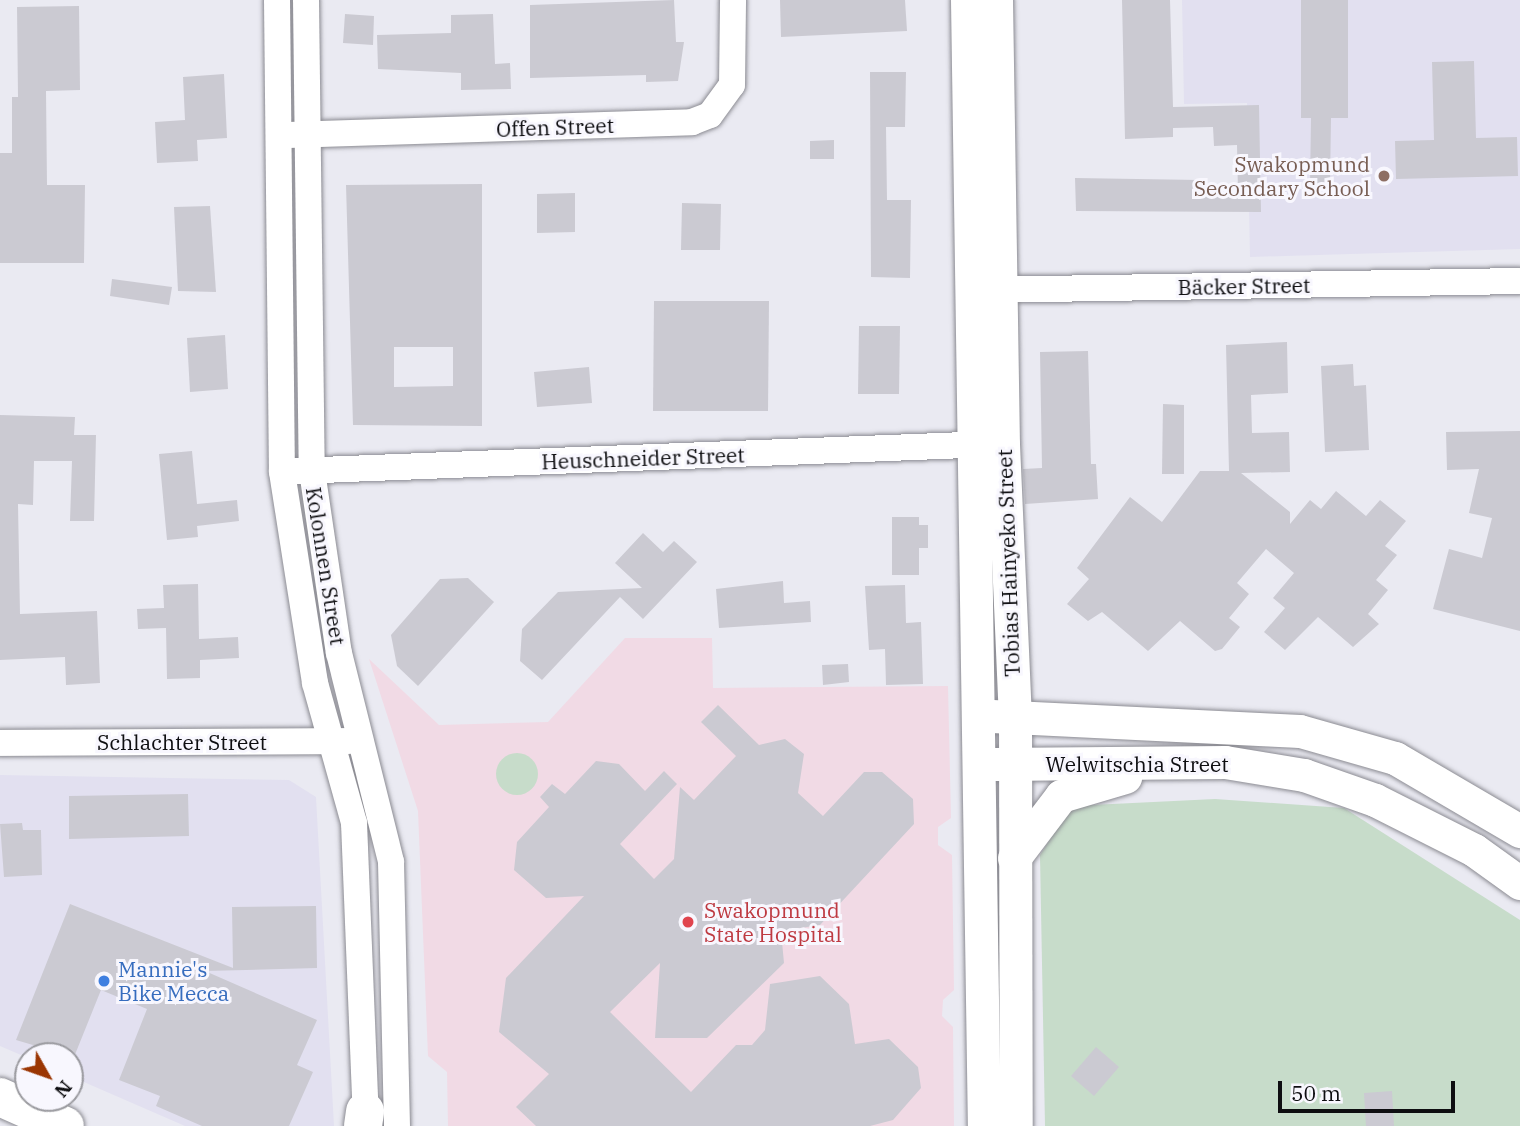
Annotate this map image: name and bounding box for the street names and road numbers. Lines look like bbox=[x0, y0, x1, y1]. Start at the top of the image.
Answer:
street label: Offen Street bbox=[496, 112, 614, 142]
street label: Bäcker Street bbox=[1177, 272, 1311, 300]
street label: Heuschneider Street bbox=[541, 442, 745, 474]
street label: Tobias Hainyeko Street bbox=[991, 449, 1025, 677]
street label: Kolonnen Street bbox=[301, 485, 351, 647]
street label: Schlachter Street bbox=[97, 729, 267, 755]
street label: Welwitschia Street bbox=[1045, 751, 1229, 777]

